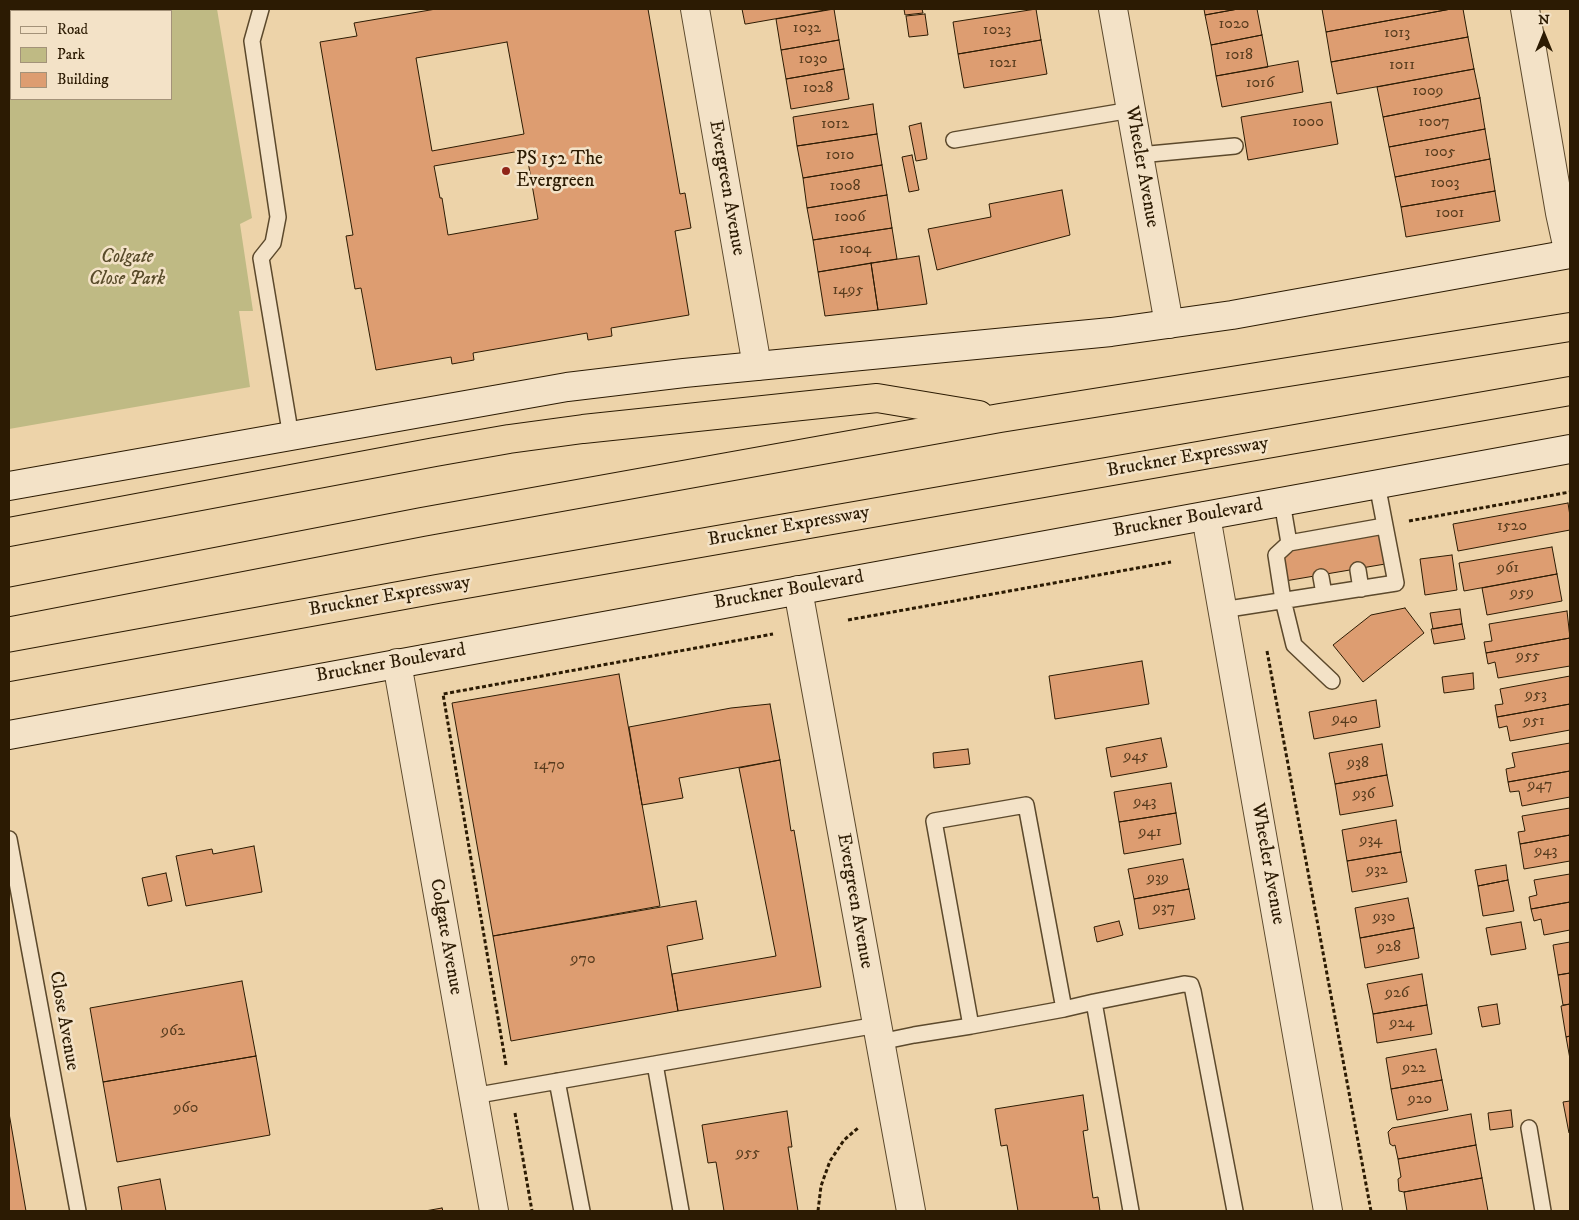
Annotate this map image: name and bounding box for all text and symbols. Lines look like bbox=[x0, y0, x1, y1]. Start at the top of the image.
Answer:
legend bbox=[10, 10, 172, 100]
north arrow bbox=[1519, 10, 1569, 60]
text: N bbox=[1538, 11, 1550, 29]
house number: 1020 bbox=[1219, 15, 1249, 35]
house number: 1032 bbox=[793, 19, 821, 39]
text: Road bbox=[57, 20, 88, 39]
house number: 1023 bbox=[983, 21, 1011, 41]
house number: 1013 bbox=[1384, 24, 1410, 44]
text: Park bbox=[57, 45, 85, 64]
house number: 1018 bbox=[1225, 46, 1253, 66]
house number: 1030 bbox=[798, 50, 828, 70]
house number: 1021 bbox=[989, 54, 1017, 74]
house number: 1011 bbox=[1389, 56, 1415, 76]
text: Building bbox=[57, 70, 109, 89]
house number: 1016 bbox=[1246, 74, 1274, 94]
house number: 1028 bbox=[803, 79, 833, 99]
house number: 1009 bbox=[1412, 82, 1444, 102]
street label: Wheeler Avenue bbox=[1119, 104, 1163, 230]
house number: 1000 bbox=[1292, 113, 1324, 133]
house number: 1007 bbox=[1418, 113, 1450, 133]
house number: 1012 bbox=[821, 115, 849, 135]
street label: Evergreen Avenue bbox=[703, 118, 749, 258]
house number: 1005 bbox=[1425, 143, 1455, 163]
house number: 1010 bbox=[826, 146, 854, 166]
place label: PS 152 The Evergreen bbox=[516, 149, 603, 193]
marker: PS 152 The Evergreen bbox=[500, 165, 512, 177]
house number: 1003 bbox=[1430, 174, 1460, 194]
house number: 1008 bbox=[829, 177, 861, 197]
house number: 1001 bbox=[1436, 204, 1464, 224]
house number: 1006 bbox=[834, 208, 866, 228]
house number: 1004 bbox=[839, 240, 871, 260]
park label: Colgate Close Park bbox=[89, 247, 165, 291]
house number: 1495 bbox=[832, 281, 864, 301]
street label: Bruckner Expressway bbox=[1105, 433, 1271, 483]
street label: Bruckner Boulevard bbox=[1111, 495, 1265, 543]
street label: Bruckner Expressway bbox=[706, 502, 872, 552]
house number: 1520 bbox=[1497, 517, 1527, 537]
house number: 961 bbox=[1497, 559, 1519, 579]
street label: Bruckner Boulevard bbox=[712, 567, 866, 615]
street label: Bruckner Expressway bbox=[307, 572, 473, 622]
house number: 959 bbox=[1510, 584, 1534, 604]
street label: Bruckner Boulevard bbox=[314, 640, 468, 688]
house number: 955 bbox=[1516, 647, 1540, 667]
house number: 953 bbox=[1525, 686, 1547, 706]
house number: 940 bbox=[1332, 710, 1358, 730]
house number: 951 bbox=[1523, 712, 1545, 732]
house number: 945 bbox=[1123, 747, 1149, 767]
house number: 938 bbox=[1347, 754, 1369, 774]
house number: 1470 bbox=[533, 756, 565, 776]
house number: 947 bbox=[1527, 776, 1553, 796]
house number: 936 bbox=[1353, 785, 1375, 805]
house number: 943 bbox=[1133, 793, 1157, 813]
street label: Wheeler Avenue bbox=[1245, 801, 1289, 927]
house number: 941 bbox=[1138, 823, 1162, 843]
street label: Evergreen Avenue bbox=[831, 831, 877, 971]
house number: 934 bbox=[1359, 831, 1383, 851]
house number: 943 bbox=[1534, 842, 1558, 862]
house number: 932 bbox=[1366, 861, 1388, 881]
house number: 939 bbox=[1147, 869, 1169, 889]
street label: Colgate Avenue bbox=[424, 877, 466, 997]
house number: 937 bbox=[1153, 899, 1175, 919]
house number: 930 bbox=[1373, 908, 1395, 928]
house number: 928 bbox=[1377, 938, 1401, 958]
house number: 970 bbox=[570, 950, 596, 970]
street label: Close Avenue bbox=[43, 969, 83, 1073]
house number: 926 bbox=[1385, 984, 1409, 1004]
house number: 924 bbox=[1389, 1014, 1415, 1034]
house number: 962 bbox=[161, 1022, 185, 1042]
house number: 922 bbox=[1402, 1059, 1426, 1079]
house number: 920 bbox=[1408, 1090, 1432, 1110]
house number: 960 bbox=[174, 1099, 198, 1119]
house number: 955 bbox=[736, 1144, 760, 1164]

